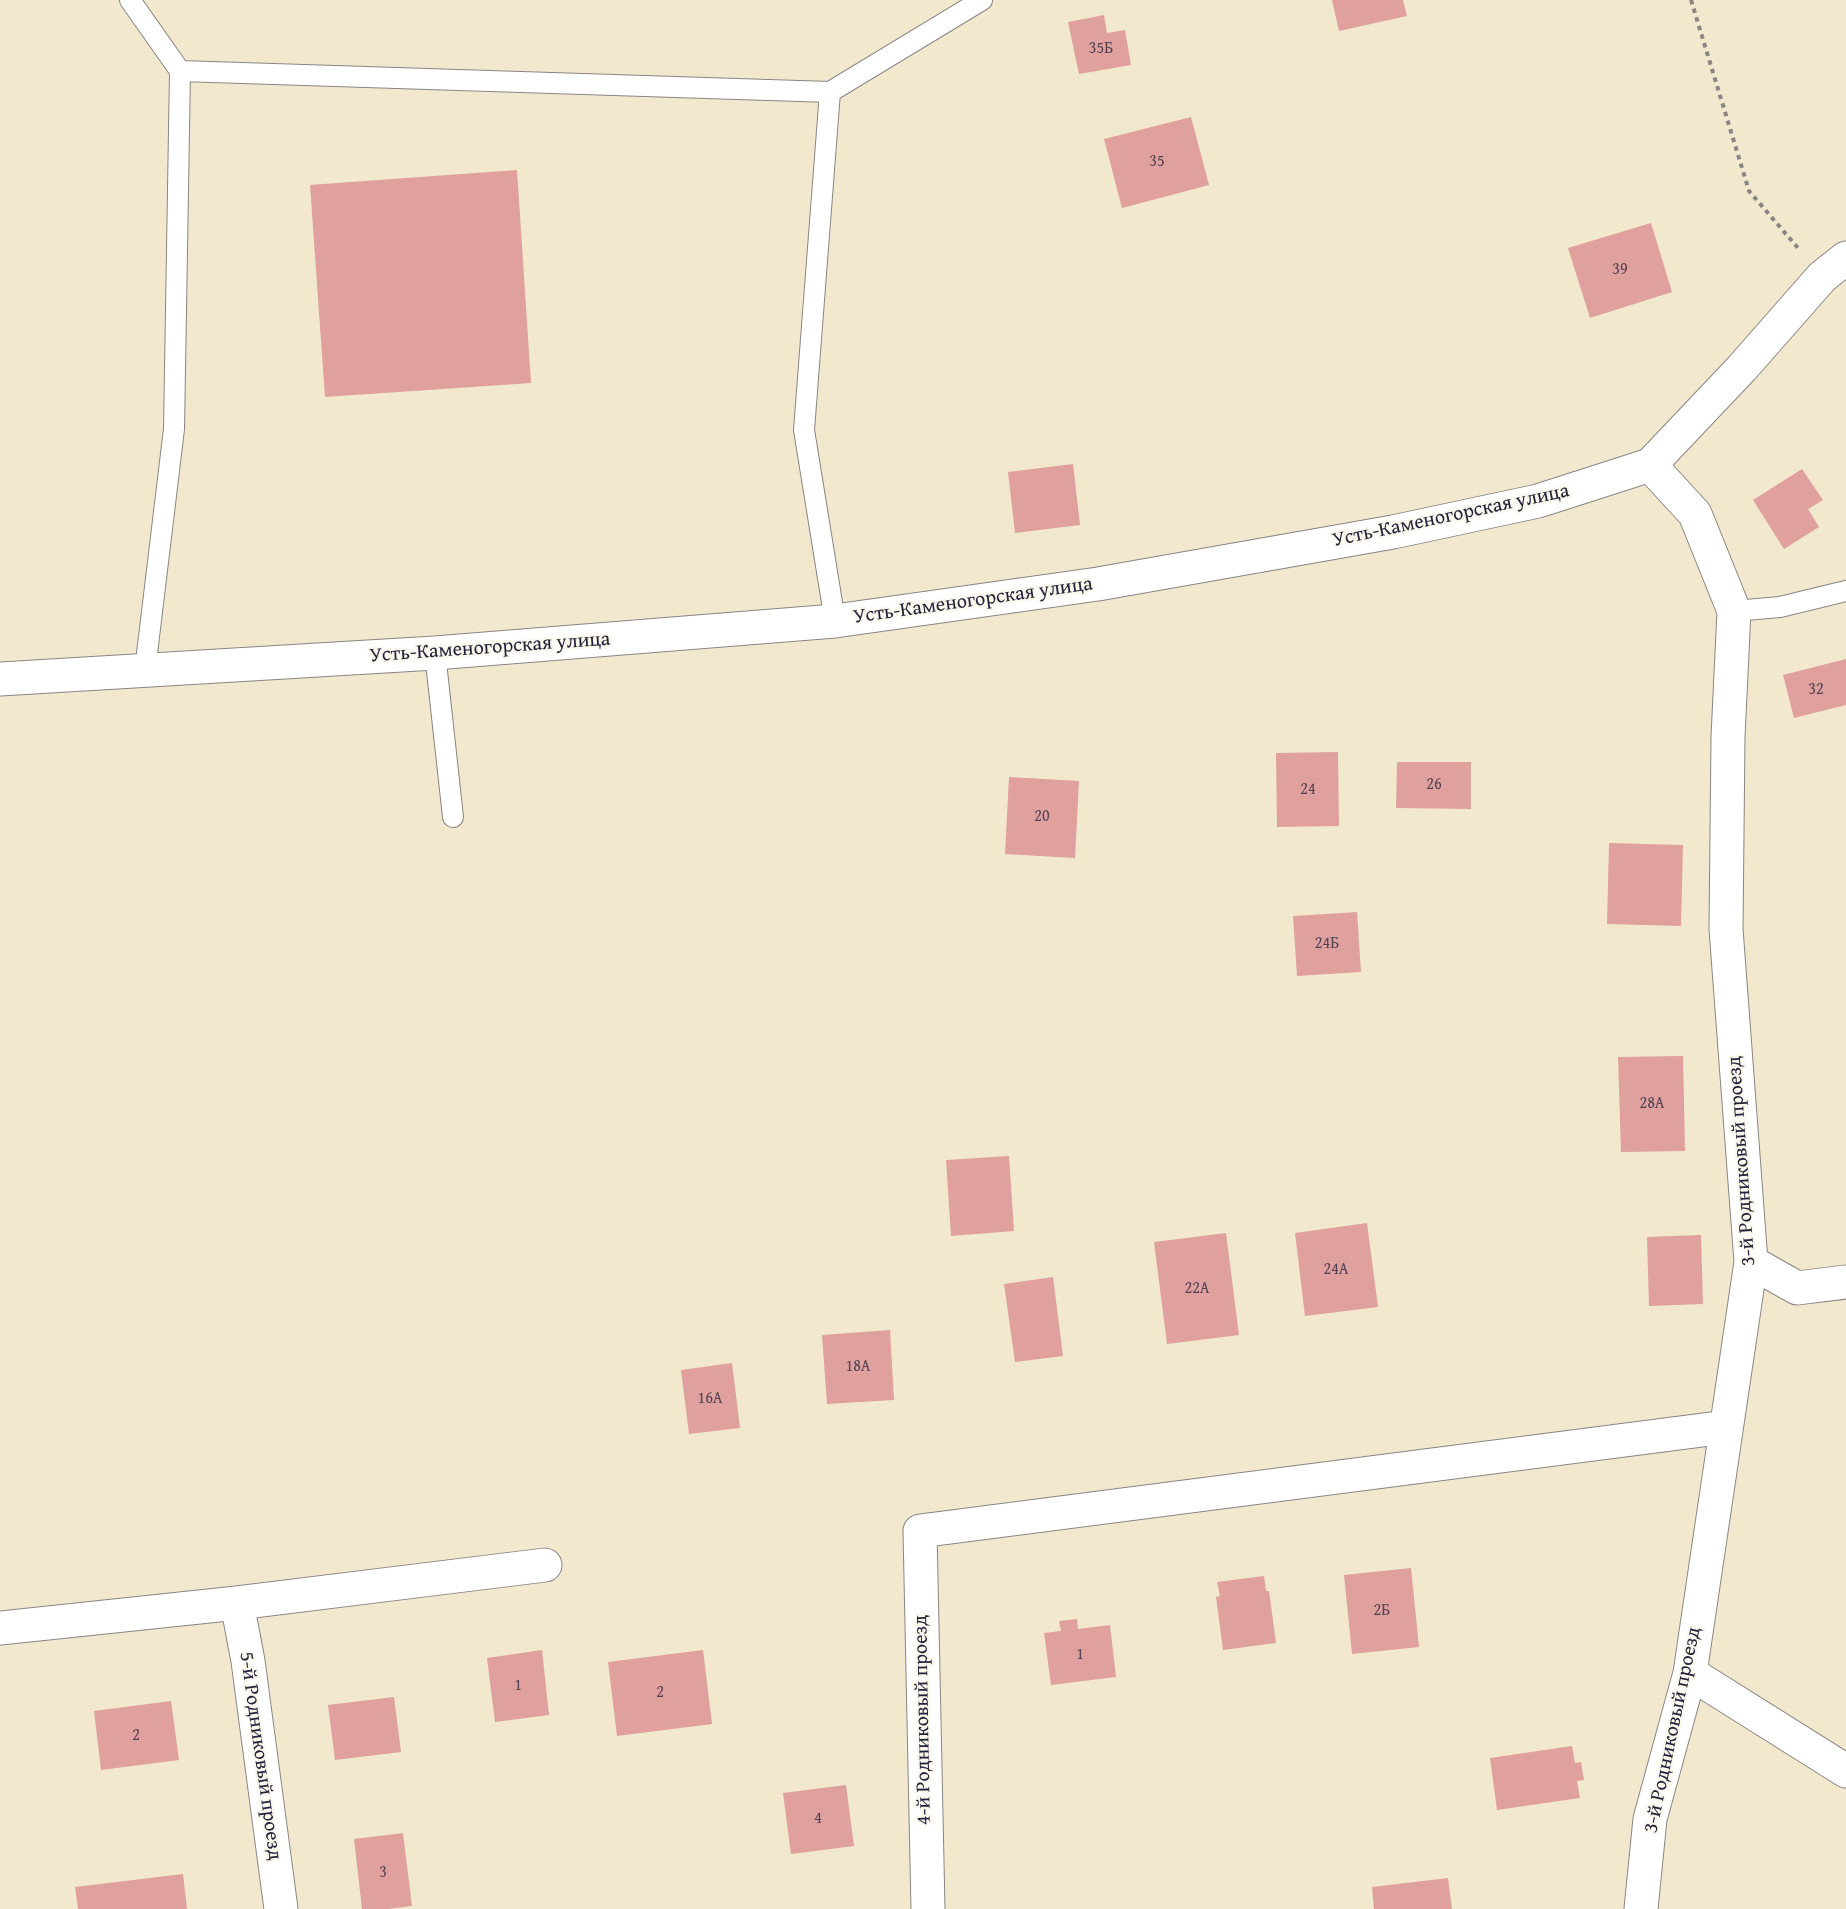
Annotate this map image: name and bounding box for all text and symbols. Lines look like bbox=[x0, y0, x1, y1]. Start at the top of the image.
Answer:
house number: 35Б bbox=[1089, 39, 1113, 59]
house number: 35 bbox=[1149, 152, 1165, 172]
house number: 39 bbox=[1612, 260, 1628, 280]
street label: Усть-Каменогорская улица bbox=[1331, 479, 1571, 553]
street label: Усть-Каменогорская улица bbox=[852, 572, 1094, 630]
street label: Усть-Каменогорская улица bbox=[369, 628, 611, 668]
house number: 32 bbox=[1808, 680, 1824, 700]
house number: 26 bbox=[1426, 775, 1442, 795]
house number: 24 bbox=[1300, 780, 1316, 800]
house number: 20 bbox=[1034, 807, 1050, 827]
house number: 24Б bbox=[1315, 934, 1339, 954]
street label: 3-й Родниковый проезд bbox=[1723, 1055, 1761, 1267]
house number: 28А bbox=[1639, 1094, 1665, 1114]
house number: 24А bbox=[1323, 1260, 1349, 1280]
house number: 22А bbox=[1184, 1279, 1210, 1299]
house number: 18А bbox=[845, 1357, 871, 1377]
house number: 16А bbox=[697, 1389, 723, 1409]
house number: 2Б bbox=[1374, 1601, 1390, 1621]
street label: 4-й Родниковый проезд bbox=[909, 1615, 937, 1825]
street label: 3-й Родниковый проезд bbox=[1639, 1625, 1707, 1835]
house number: 1 bbox=[1076, 1645, 1084, 1665]
street label: 5-й Родниковый проезд bbox=[233, 1650, 287, 1862]
house number: 1 bbox=[514, 1676, 522, 1696]
house number: 2 bbox=[656, 1683, 664, 1703]
house number: 2 bbox=[132, 1726, 140, 1746]
house number: 4 bbox=[814, 1809, 822, 1829]
house number: 3 bbox=[379, 1863, 387, 1883]

